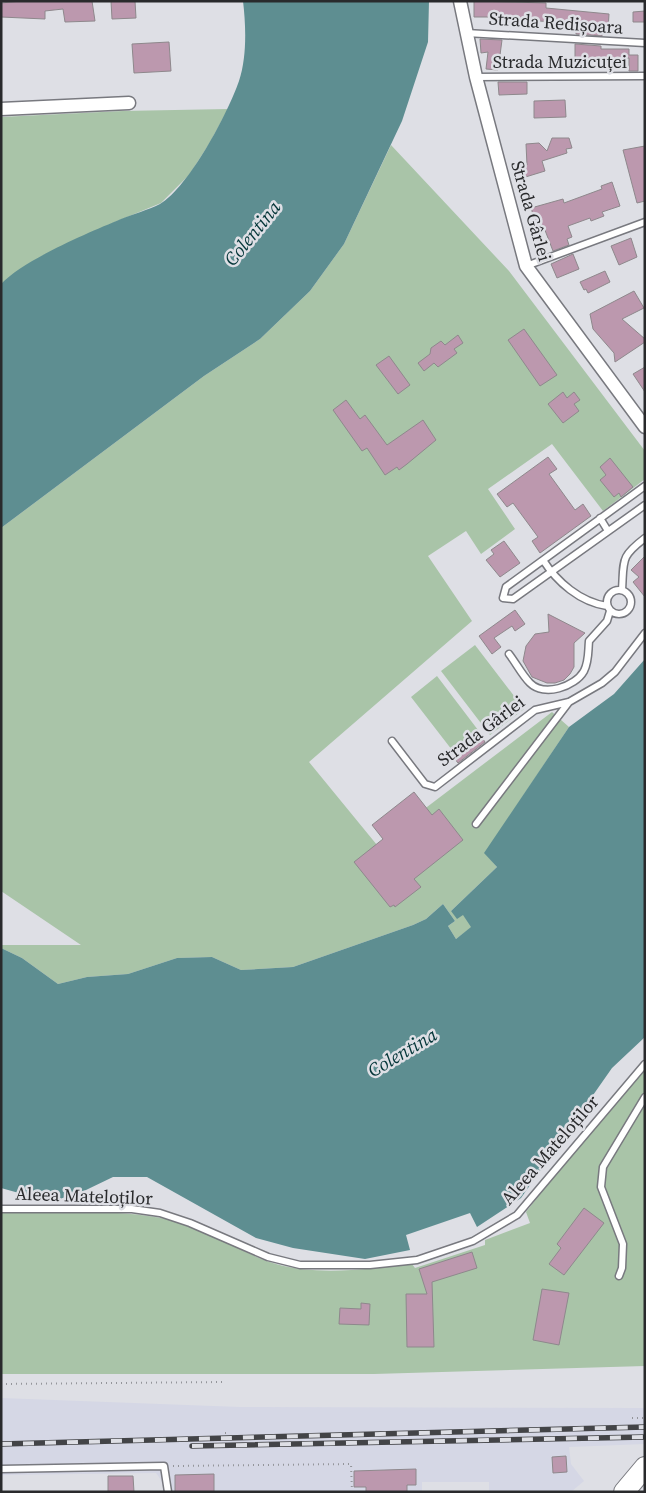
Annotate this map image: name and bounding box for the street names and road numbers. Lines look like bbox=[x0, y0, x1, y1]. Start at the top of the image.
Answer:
street label: Strada Redișoara bbox=[488, 5, 625, 40]
street label: Strada Muzicuței bbox=[493, 49, 627, 74]
street label: Strada Gârlei bbox=[505, 158, 558, 264]
street label: Strada Gârlei bbox=[432, 689, 530, 772]
street label: Aleea Mateloților bbox=[495, 1089, 605, 1210]
street label: Aleea Mateloților bbox=[15, 1181, 154, 1210]

